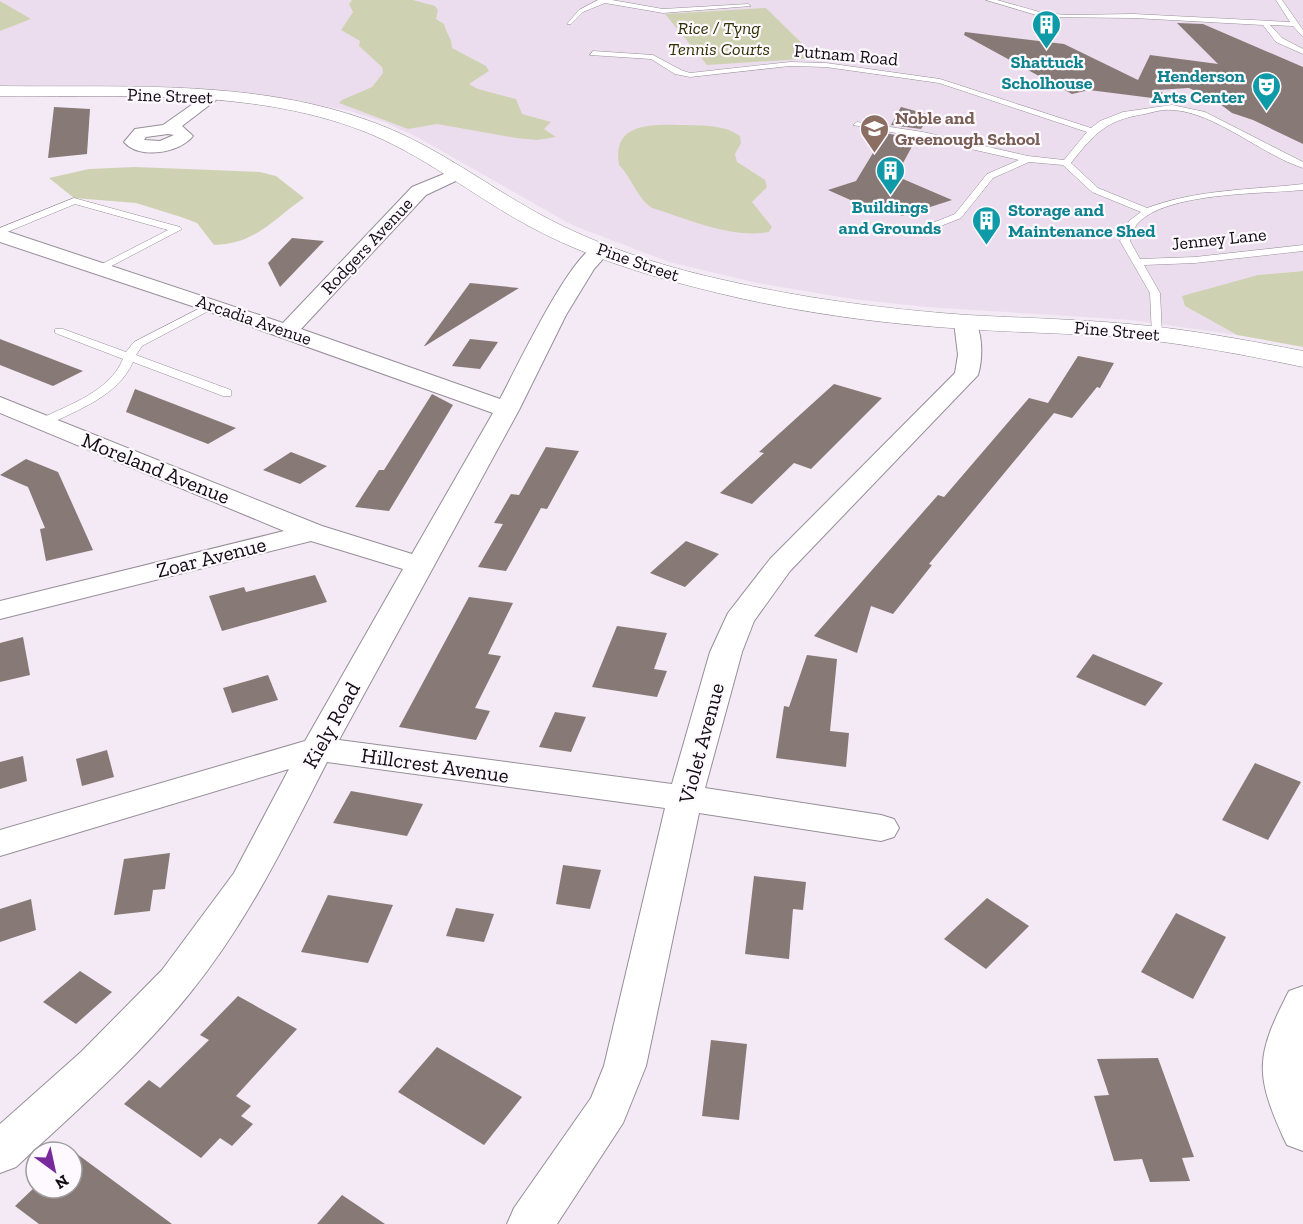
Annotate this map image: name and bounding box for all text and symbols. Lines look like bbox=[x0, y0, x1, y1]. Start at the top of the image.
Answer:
building icon: Shattuck Scholhouse bbox=[1031, 9, 1063, 51]
park label: Rice / Tyng Tennis Courts bbox=[668, 17, 770, 60]
street label: Putnam Road bbox=[793, 39, 899, 71]
place label: Shattuck Scholhouse bbox=[1002, 51, 1093, 94]
place label: Henderson Arts Center bbox=[1151, 65, 1245, 108]
theatre icon: Henderson Arts Center bbox=[1250, 70, 1282, 112]
street label: Pine Street bbox=[127, 84, 214, 108]
place label: Noble and Greenough School bbox=[895, 107, 1040, 150]
school or university icon: Noble and Greenough School bbox=[858, 112, 890, 154]
building icon: Buildings and Grounds bbox=[874, 154, 906, 196]
street label: Rodgers Avenue bbox=[317, 193, 417, 299]
place label: Buildings and Grounds bbox=[839, 196, 941, 239]
place label: Storage and Maintenance Shed bbox=[1008, 199, 1156, 242]
building icon: Storage and Maintenance Shed bbox=[971, 204, 1003, 246]
street label: Jenney Lane bbox=[1171, 223, 1267, 255]
street label: Pine Street bbox=[594, 238, 682, 286]
street label: Arcadia Avenue bbox=[193, 290, 315, 350]
street label: Pine Street bbox=[1073, 316, 1161, 346]
street label: Moreland Avenue bbox=[78, 427, 234, 509]
street label: Zoar Avenue bbox=[154, 531, 269, 583]
street label: Kiely Road bbox=[297, 677, 365, 772]
street label: Violet Avenue bbox=[673, 680, 729, 807]
street label: Hillcrest Avenue bbox=[360, 742, 511, 788]
north arrow bbox=[24, 1140, 84, 1200]
text: N bbox=[52, 1171, 72, 1193]

